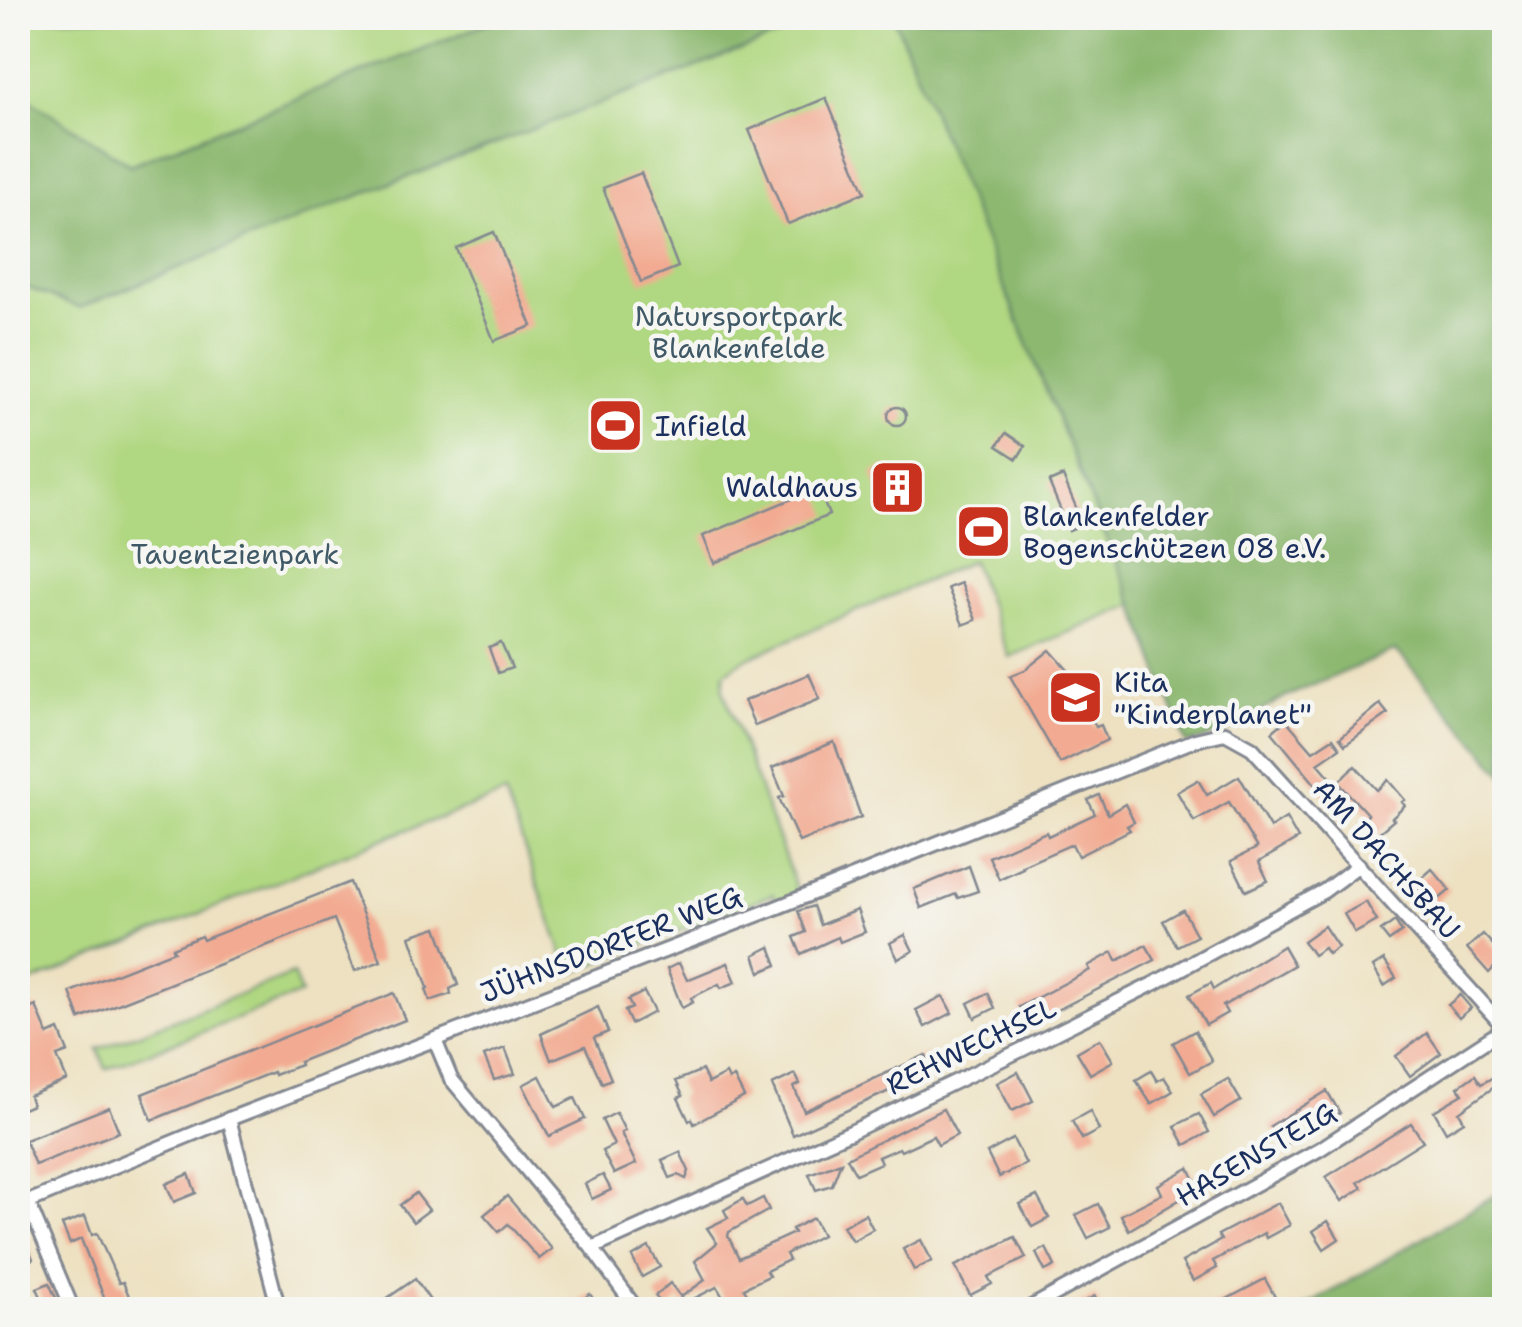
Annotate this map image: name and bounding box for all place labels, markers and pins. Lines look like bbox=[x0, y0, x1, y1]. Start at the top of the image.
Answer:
sports icon: Infield bbox=[586, 396, 646, 456]
place label: Infield bbox=[655, 407, 747, 445]
building icon: Waldhaus bbox=[867, 457, 927, 517]
place label: Waldhaus bbox=[725, 468, 858, 506]
place label: Blankenfelder Bogenschützen 08 e.V. bbox=[1023, 497, 1326, 567]
sports icon: Blankenfelder Bogenschützen 08 e.V. bbox=[954, 502, 1014, 562]
place label: Kita "Kinderplanet" bbox=[1114, 663, 1312, 733]
school or university icon: Kita "Kinderplanet" bbox=[1045, 668, 1105, 728]

